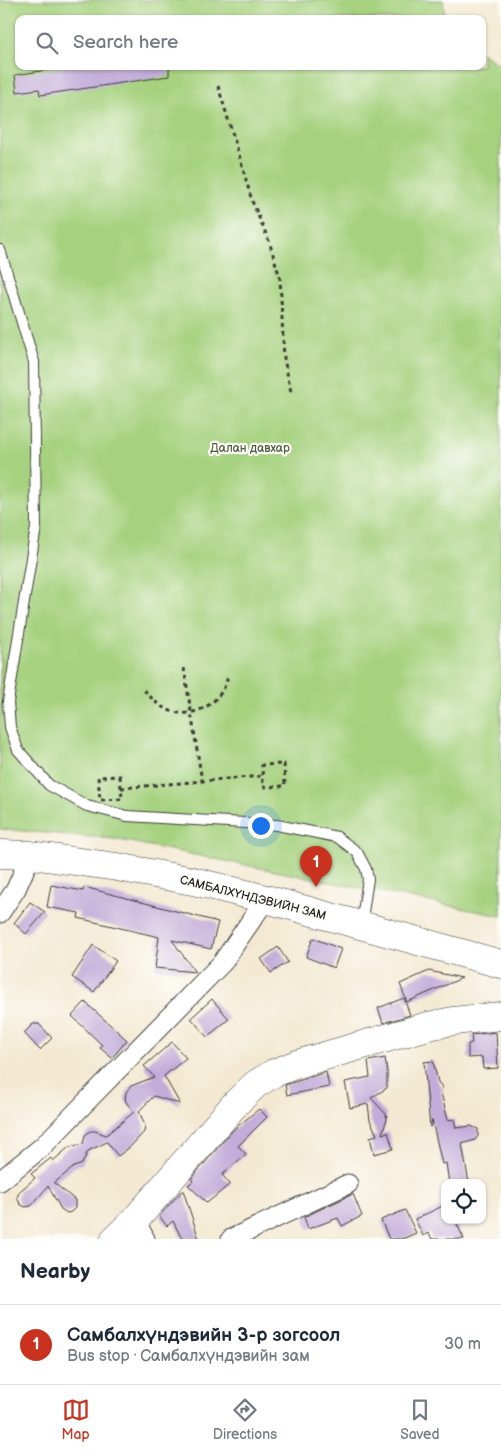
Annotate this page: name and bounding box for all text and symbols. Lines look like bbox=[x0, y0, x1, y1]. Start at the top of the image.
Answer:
search box bbox=[15, 15, 486, 70]
icon: search bbox=[33, 29, 61, 57]
text: Search here bbox=[73, 31, 178, 54]
park label: Далан давхар bbox=[210, 441, 290, 456]
your location bbox=[248, 813, 274, 839]
pin: 1 bbox=[300, 846, 332, 887]
street label: САМБАЛХҮНДЭВИЙН ЗАМ bbox=[178, 873, 328, 923]
map controls bbox=[441, 1179, 486, 1224]
button: locate bbox=[441, 1179, 486, 1224]
text: Nearby bbox=[20, 1259, 90, 1284]
text: Самбалхүндэвийн 3-р зогсоол bbox=[67, 1324, 340, 1347]
text: 1 bbox=[33, 1335, 39, 1354]
text: 30 m bbox=[444, 1335, 481, 1354]
text: Bus stop · Самбалхүндэвийн зам bbox=[67, 1347, 310, 1366]
tab: Map bbox=[62, 1396, 90, 1443]
tab: Directions bbox=[213, 1396, 277, 1443]
tab: Saved bbox=[400, 1396, 439, 1443]

